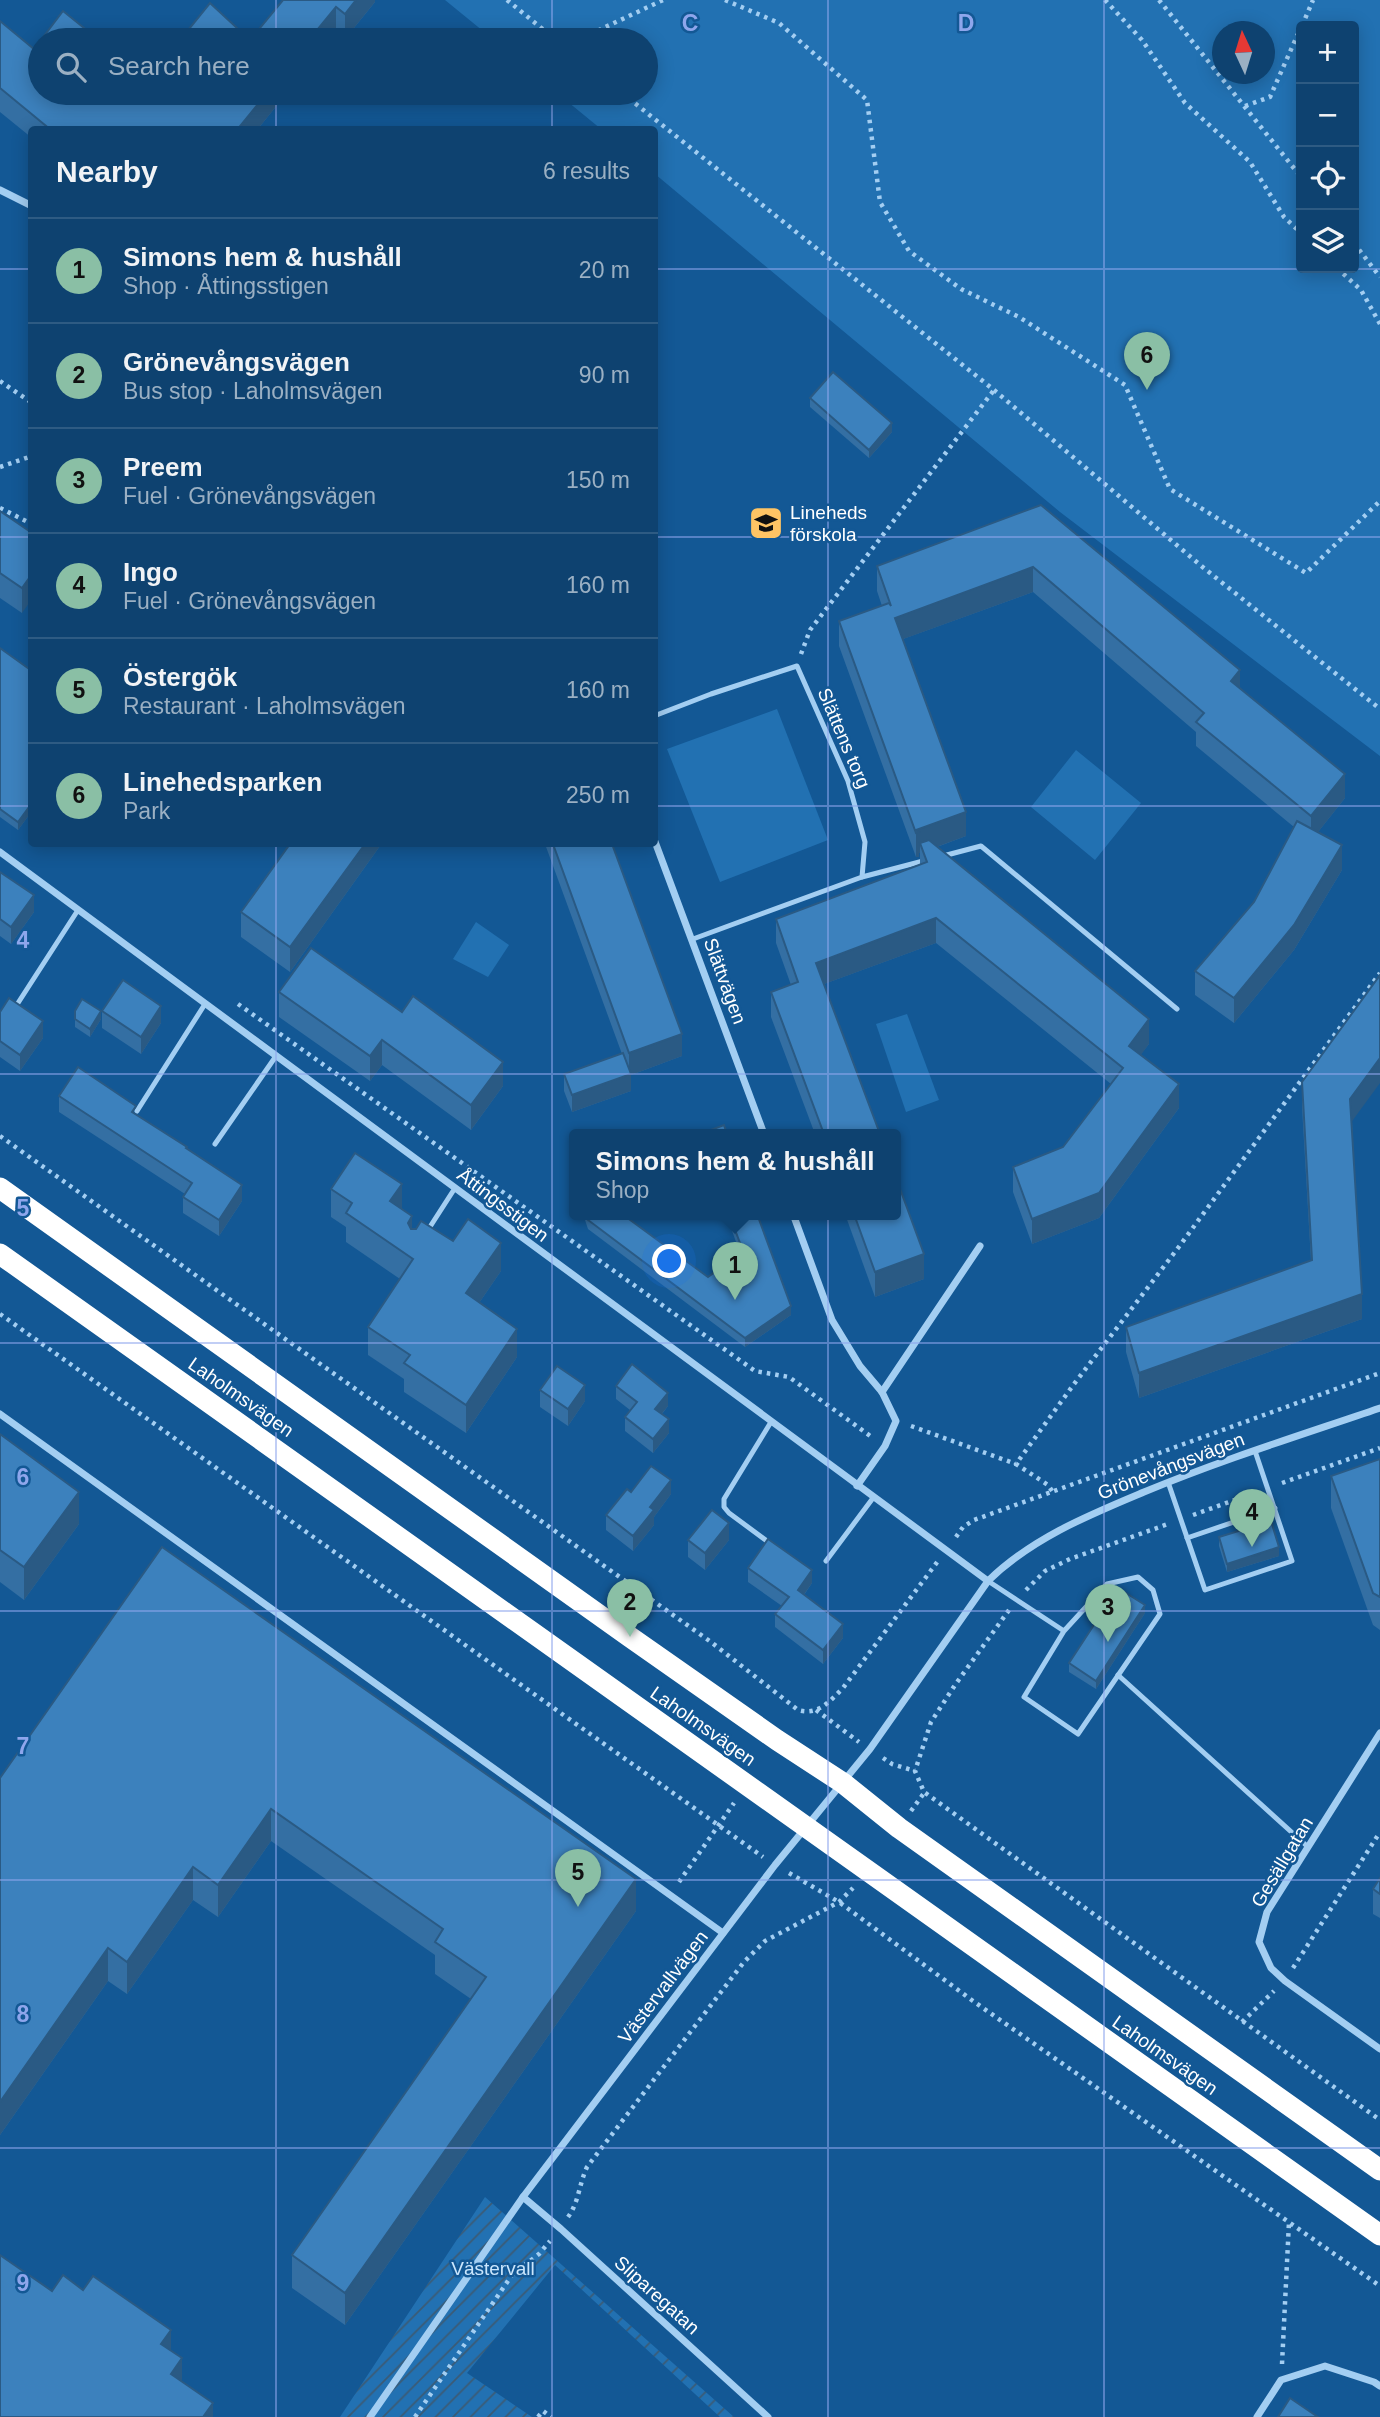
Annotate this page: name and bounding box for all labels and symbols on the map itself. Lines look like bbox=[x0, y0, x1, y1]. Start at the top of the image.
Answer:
text: C bbox=[682, 10, 698, 36]
text: D bbox=[958, 10, 974, 36]
north arrow bbox=[1212, 21, 1275, 84]
pin: 6 bbox=[1124, 332, 1170, 390]
place label: Lineheds förskola bbox=[790, 502, 867, 545]
school or university icon: Lineheds förskola bbox=[747, 504, 785, 542]
street label: Slättens torg bbox=[813, 685, 875, 791]
text: 4 bbox=[17, 927, 30, 953]
street label: Slättvägen bbox=[700, 935, 750, 1027]
street label: Åttingsstigen bbox=[453, 1164, 553, 1246]
text: 5 bbox=[17, 1195, 30, 1221]
pin: 1 bbox=[712, 1242, 758, 1300]
your location bbox=[652, 1244, 686, 1278]
street label: Laholmsvägen bbox=[184, 1353, 298, 1441]
street label: Grönevångsvägen bbox=[1095, 1428, 1247, 1504]
text: 6 bbox=[17, 1464, 29, 1490]
pin: 4 bbox=[1229, 1489, 1275, 1547]
pin: 2 bbox=[607, 1579, 653, 1637]
pin: 3 bbox=[1085, 1584, 1131, 1642]
street label: Laholmsvägen bbox=[646, 1682, 760, 1770]
text: 7 bbox=[17, 1733, 29, 1759]
street label: Gesällgatan bbox=[1247, 1813, 1317, 1911]
pin: 5 bbox=[555, 1849, 601, 1907]
street label: Västervallvägen bbox=[614, 1927, 712, 2047]
text: 8 bbox=[17, 2001, 30, 2027]
street label: Laholmsvägen bbox=[1108, 2011, 1222, 2099]
street label: Sliparegatan bbox=[610, 2251, 704, 2339]
park label: Västervall bbox=[451, 2258, 535, 2279]
text: 9 bbox=[17, 2270, 29, 2296]

